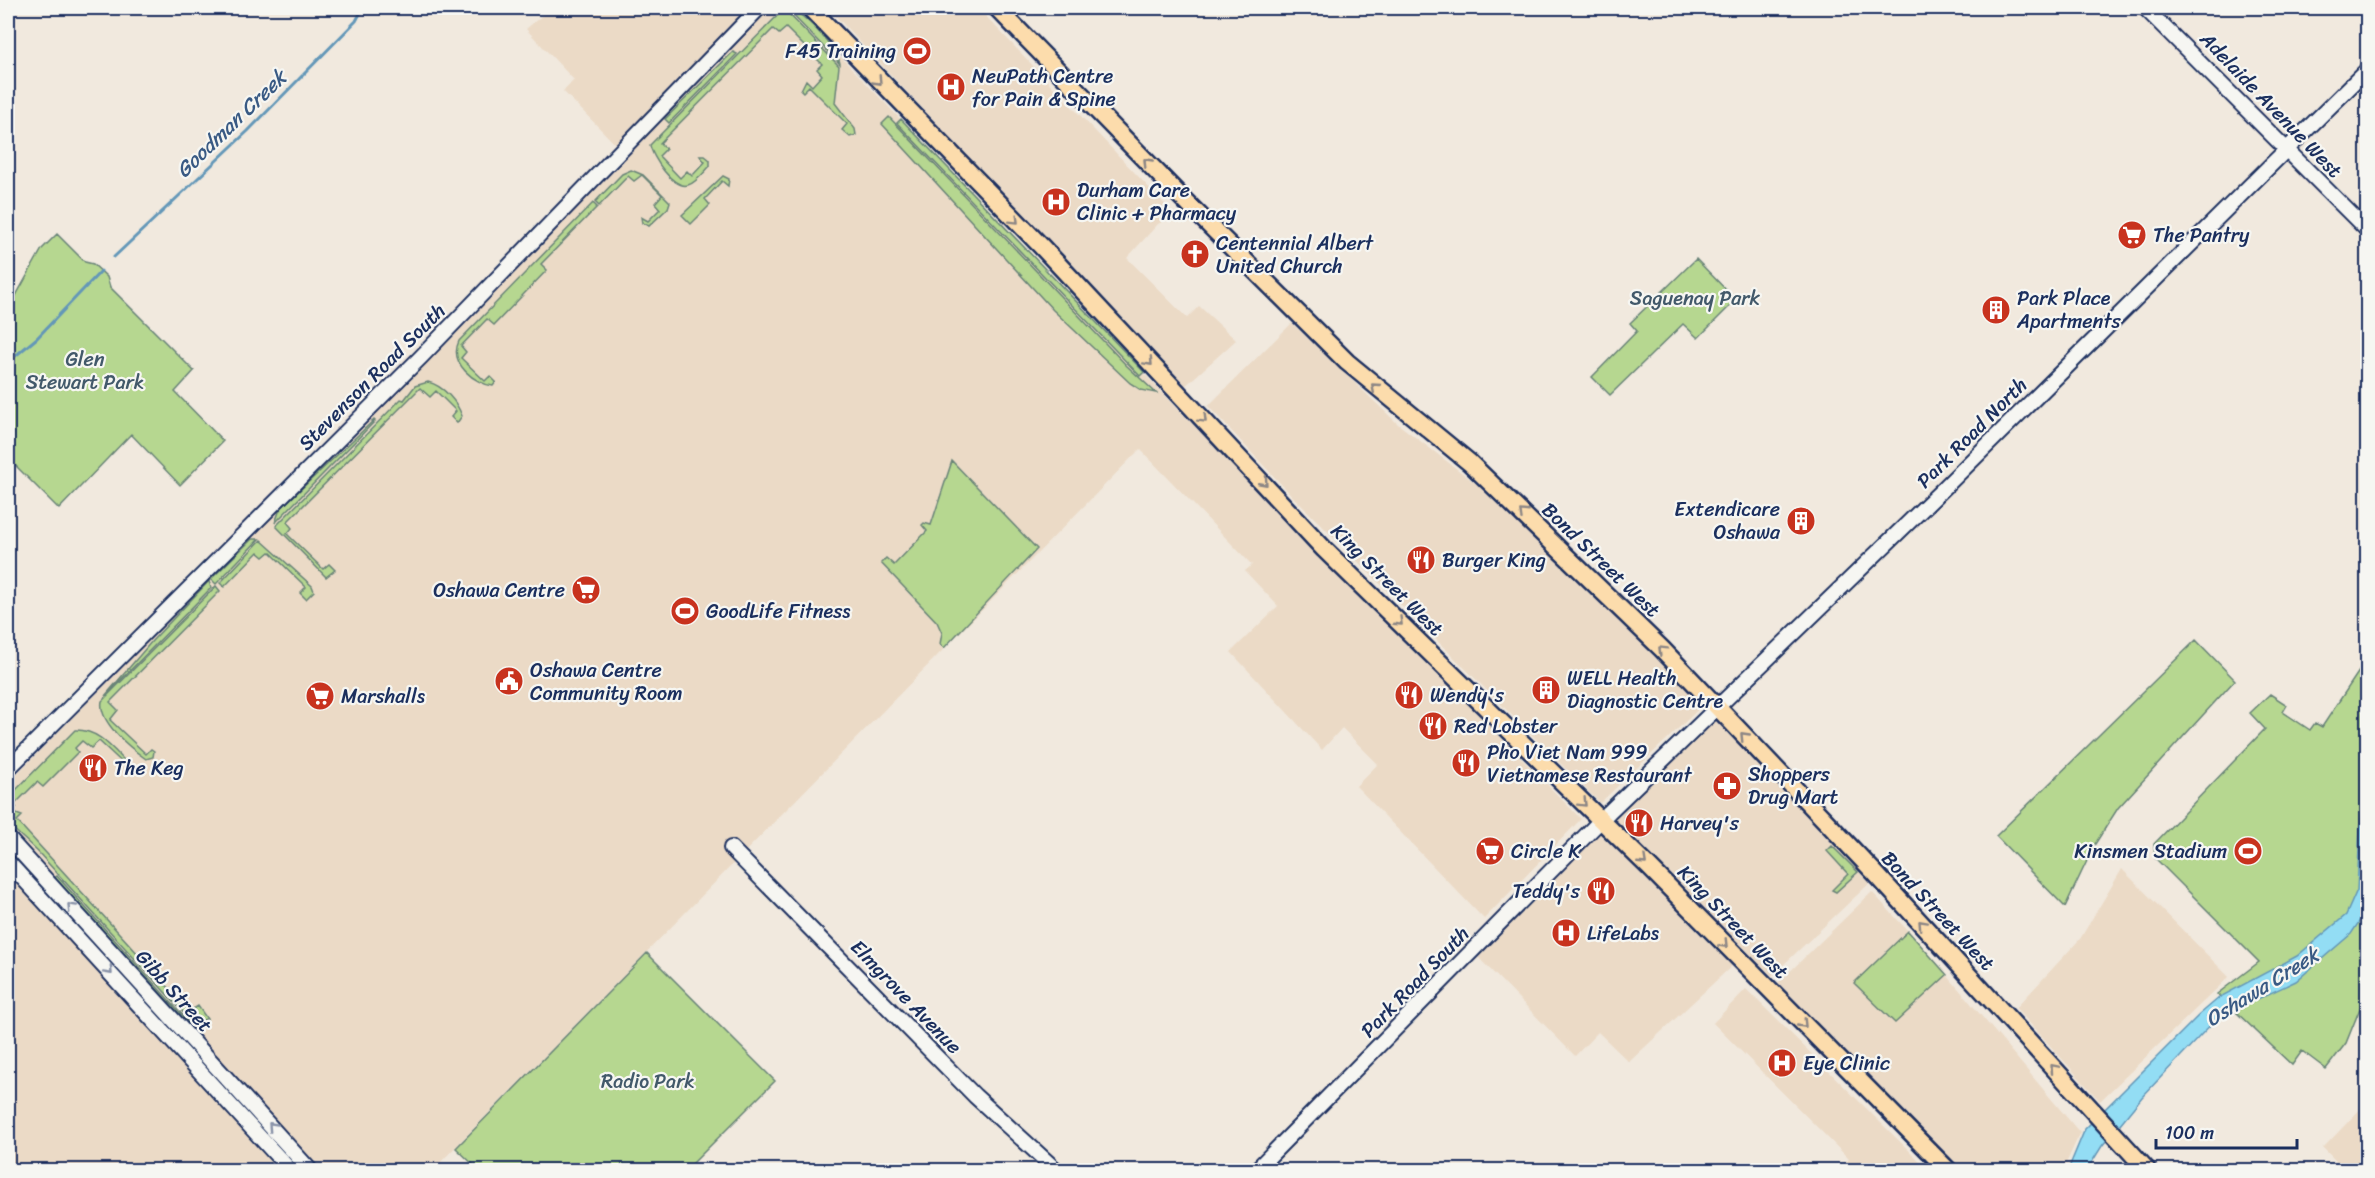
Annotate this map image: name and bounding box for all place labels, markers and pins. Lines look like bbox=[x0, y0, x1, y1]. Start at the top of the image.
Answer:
place label: F45 Training bbox=[785, 34, 896, 69]
sports icon: F45 Training bbox=[901, 35, 933, 67]
place label: NeuPath Centre for Pain & Spine bbox=[972, 59, 1116, 117]
hospital icon: NeuPath Centre for Pain & Spine bbox=[935, 71, 967, 103]
place label: Durham Care Clinic + Pharmacy bbox=[1077, 173, 1237, 231]
hospital icon: Durham Care Clinic + Pharmacy bbox=[1040, 186, 1072, 218]
place label: The Pantry bbox=[2153, 218, 2250, 253]
supermarket icon: The Pantry bbox=[2116, 219, 2148, 251]
place label: Centennial Albert United Church bbox=[1216, 226, 1374, 284]
church icon: Centennial Albert United Church bbox=[1179, 238, 1211, 270]
place label: Park Place Apartments bbox=[2016, 281, 2121, 339]
building icon: Park Place Apartments bbox=[1980, 294, 2012, 326]
place label: Extendicare Oshawa bbox=[1674, 492, 1781, 550]
building icon: Extendicare Oshawa bbox=[1785, 505, 1817, 537]
place label: Burger King bbox=[1442, 543, 1546, 578]
restaurant icon: Burger King bbox=[1405, 544, 1437, 576]
place label: Oshawa Centre bbox=[433, 573, 565, 608]
supermarket icon: Oshawa Centre bbox=[570, 574, 602, 606]
place label: GoodLife Fitness bbox=[706, 594, 851, 629]
sports icon: GoodLife Fitness bbox=[669, 595, 701, 627]
place label: Oshawa Centre Community Room bbox=[530, 653, 683, 711]
place label: WELL Health Diagnostic Centre bbox=[1567, 661, 1723, 719]
public building icon: Oshawa Centre Community Room bbox=[493, 665, 525, 697]
building icon: WELL Health Diagnostic Centre bbox=[1530, 674, 1562, 706]
place label: Wendy's bbox=[1430, 678, 1505, 713]
place label: Marshalls bbox=[341, 679, 426, 714]
restaurant icon: Wendy's bbox=[1393, 679, 1425, 711]
supermarket icon: Marshalls bbox=[304, 680, 336, 712]
place label: Red Lobster bbox=[1454, 709, 1559, 744]
restaurant icon: Red Lobster bbox=[1417, 710, 1449, 742]
place label: Pho Viet Nam 999 Vietnamese Restaurant bbox=[1487, 735, 1692, 793]
restaurant icon: Pho Viet Nam 999 Vietnamese Restaurant bbox=[1450, 747, 1482, 779]
place label: The Keg bbox=[114, 751, 184, 786]
restaurant icon: The Keg bbox=[77, 752, 109, 784]
place label: Shoppers Drug Mart bbox=[1748, 757, 1839, 815]
pharmacy icon: Shoppers Drug Mart bbox=[1711, 770, 1743, 802]
place label: Harvey's bbox=[1660, 806, 1740, 841]
restaurant icon: Harvey's bbox=[1623, 807, 1655, 839]
place label: Circle K bbox=[1511, 834, 1582, 869]
place label: Kinsmen Stadium bbox=[2074, 834, 2227, 869]
supermarket icon: Circle K bbox=[1474, 835, 1506, 867]
sports icon: Kinsmen Stadium bbox=[2232, 835, 2264, 867]
place label: Teddy's bbox=[1512, 874, 1581, 909]
restaurant icon: Teddy's bbox=[1585, 875, 1617, 907]
place label: LifeLabs bbox=[1587, 916, 1660, 951]
hospital icon: LifeLabs bbox=[1550, 917, 1582, 949]
place label: Eye Clinic bbox=[1803, 1046, 1890, 1081]
hospital icon: Eye Clinic bbox=[1766, 1047, 1798, 1079]

